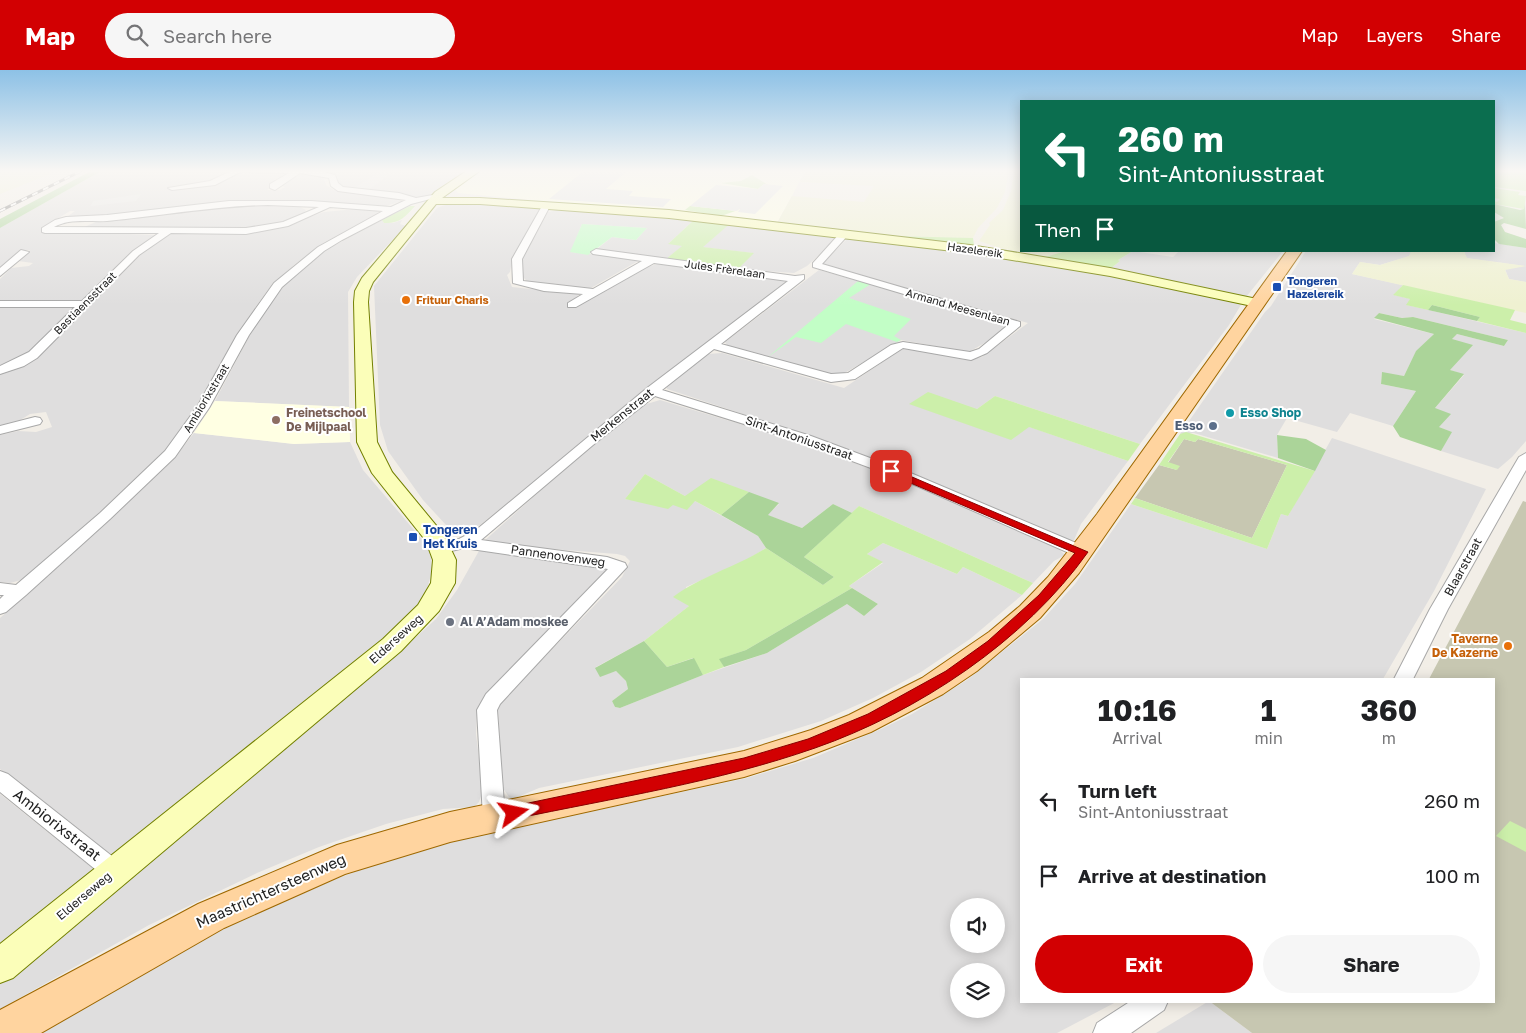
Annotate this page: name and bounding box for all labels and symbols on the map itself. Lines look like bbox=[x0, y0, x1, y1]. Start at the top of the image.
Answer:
street label: Hazelereik bbox=[946, 239, 1004, 260]
street label: Jules Frèrelaan bbox=[684, 256, 766, 281]
street label: Bastiaensstraat bbox=[51, 269, 119, 337]
place label: Tongeren Hazelereik bbox=[1287, 274, 1345, 300]
marker: Tongeren Hazelereik bbox=[1271, 281, 1283, 293]
street label: Armand Meesenlaan bbox=[905, 285, 1012, 328]
place label: Frituur Charis bbox=[416, 293, 489, 306]
marker: Frituur Charis bbox=[400, 294, 412, 306]
street label: Ambiorixstraat bbox=[180, 361, 231, 434]
street label: Merkenstraat bbox=[587, 384, 656, 445]
place label: Freinetschool De Mijlpaal bbox=[286, 405, 366, 434]
place label: Esso Shop bbox=[1240, 405, 1302, 420]
marker: Esso Shop bbox=[1224, 407, 1236, 419]
street label: Sint-Antoniusstraat bbox=[743, 412, 855, 463]
marker: Freinetschool De Mijlpaal bbox=[270, 414, 282, 426]
place label: Esso bbox=[1175, 418, 1203, 433]
marker: Esso bbox=[1207, 420, 1219, 432]
pin bbox=[870, 450, 912, 492]
place label: Tongeren Het Kruis bbox=[423, 522, 478, 551]
marker: Tongeren Het Kruis bbox=[407, 531, 419, 543]
street label: Blaarstraat bbox=[1440, 535, 1485, 598]
street label: Pannenovenweg bbox=[510, 541, 606, 570]
street label: Elderseweg bbox=[366, 611, 426, 667]
place label: Al A’Adam moskee bbox=[460, 614, 568, 629]
marker: Al A’Adam moskee bbox=[444, 616, 456, 628]
place label: Taverne De Kazerne bbox=[1432, 631, 1498, 660]
marker: Taverne De Kazerne bbox=[1502, 640, 1514, 652]
street label: Ambiorixstraat bbox=[10, 784, 105, 864]
position arrow bbox=[487, 786, 539, 838]
street label: Maastrichtersteenweg bbox=[193, 849, 348, 931]
street label: Elderseweg bbox=[53, 868, 114, 923]

